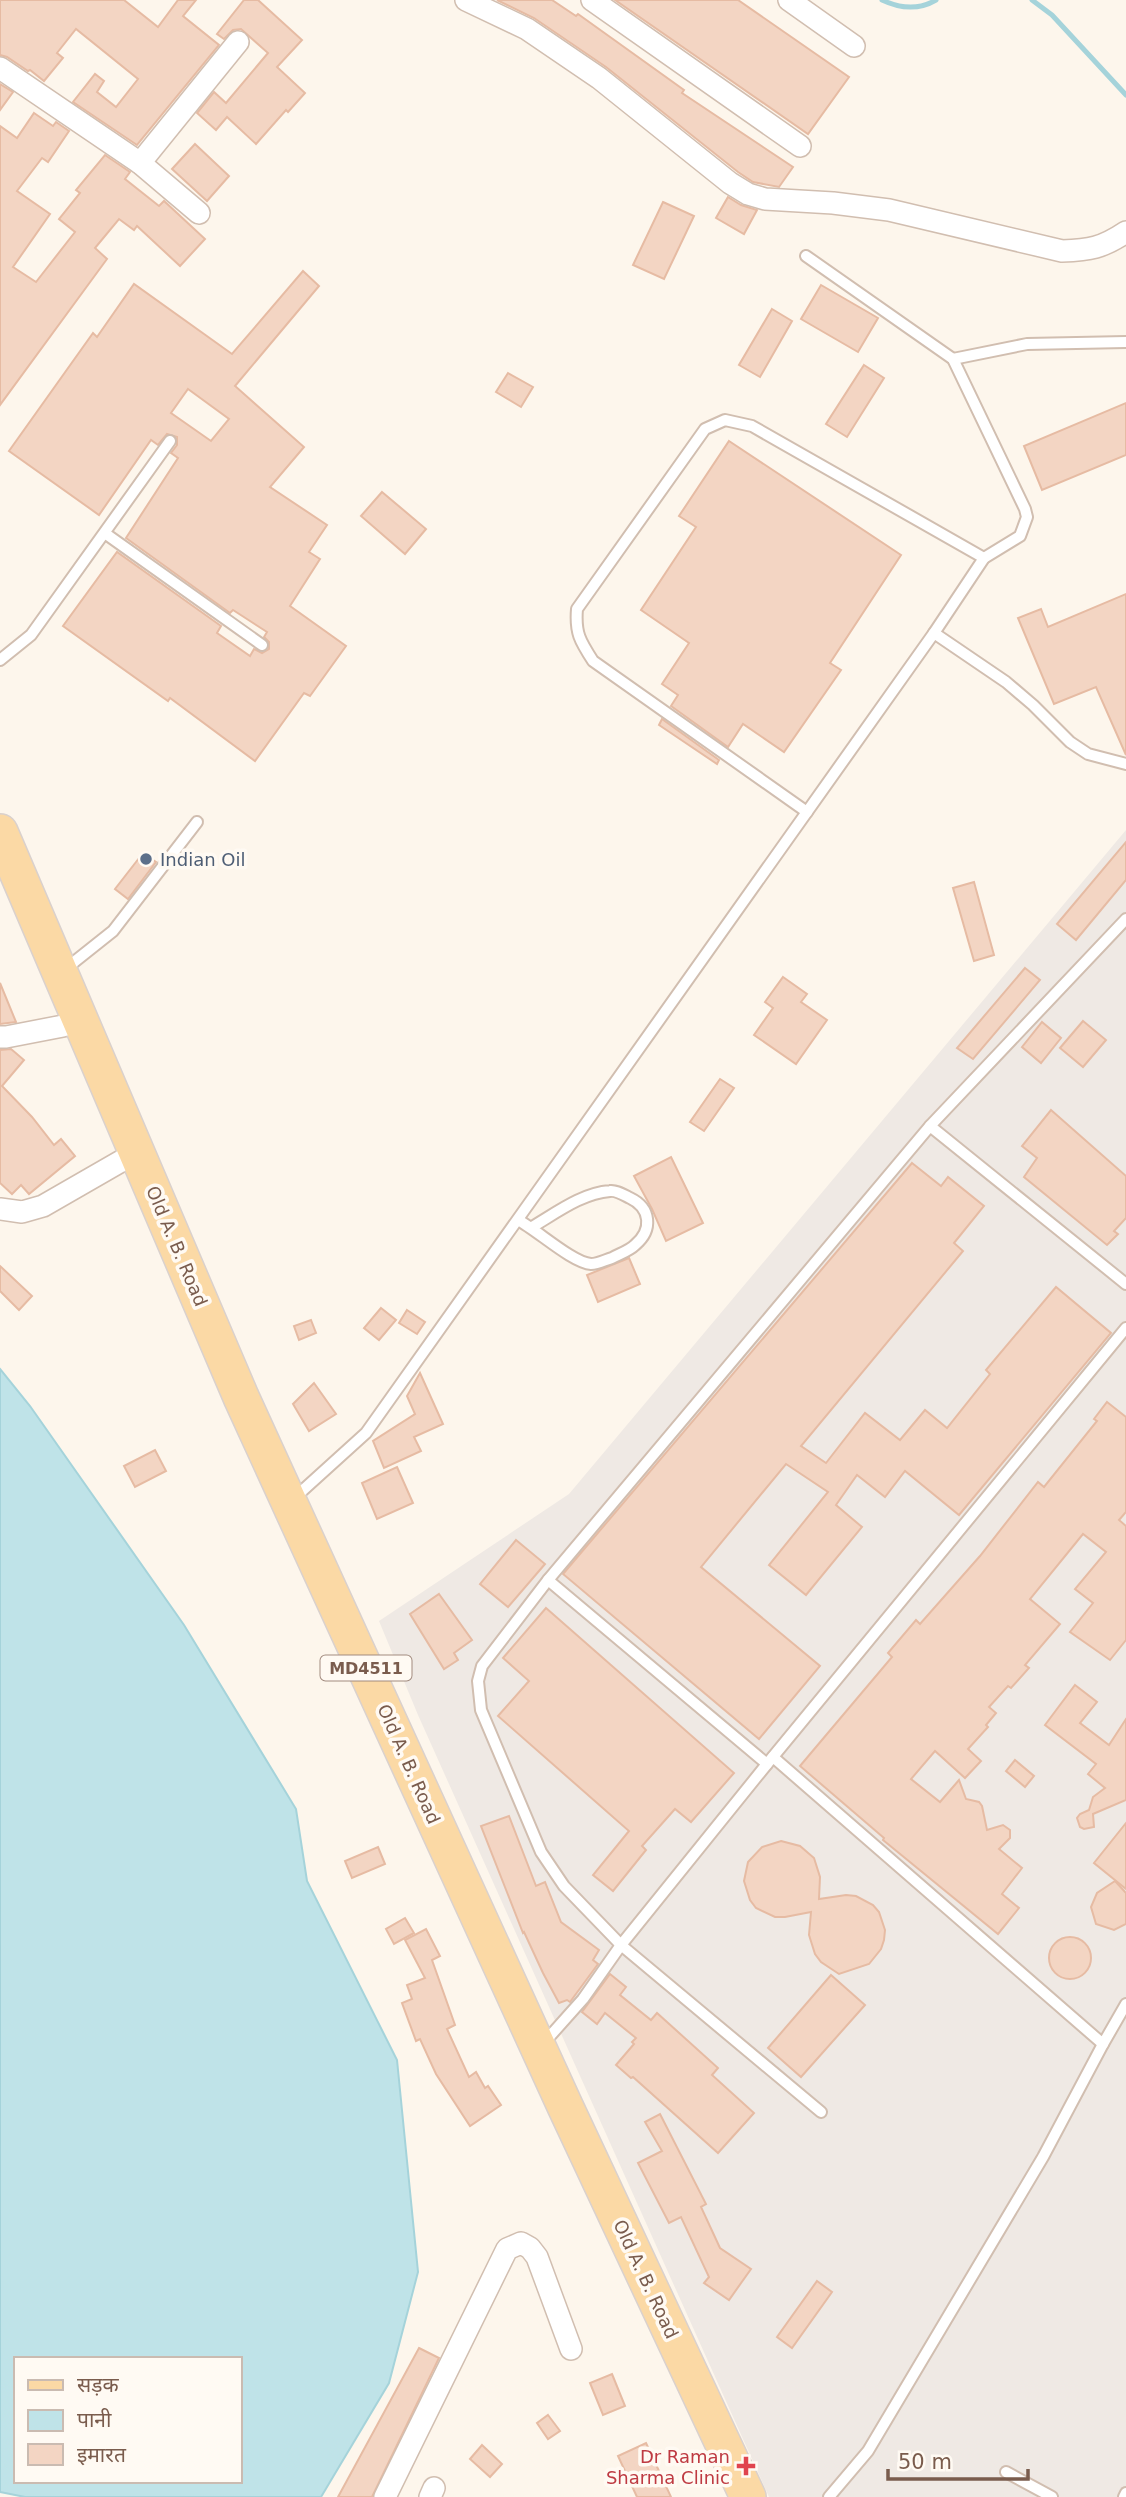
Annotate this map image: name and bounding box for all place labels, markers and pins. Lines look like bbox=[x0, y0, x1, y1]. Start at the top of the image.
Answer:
place label: Indian Oil bbox=[160, 849, 245, 870]
marker: Indian Oil bbox=[138, 851, 154, 867]
place label: Dr Raman Sharma Clinic bbox=[606, 2446, 730, 2488]
marker: Dr Raman Sharma Clinic bbox=[736, 2456, 756, 2476]

